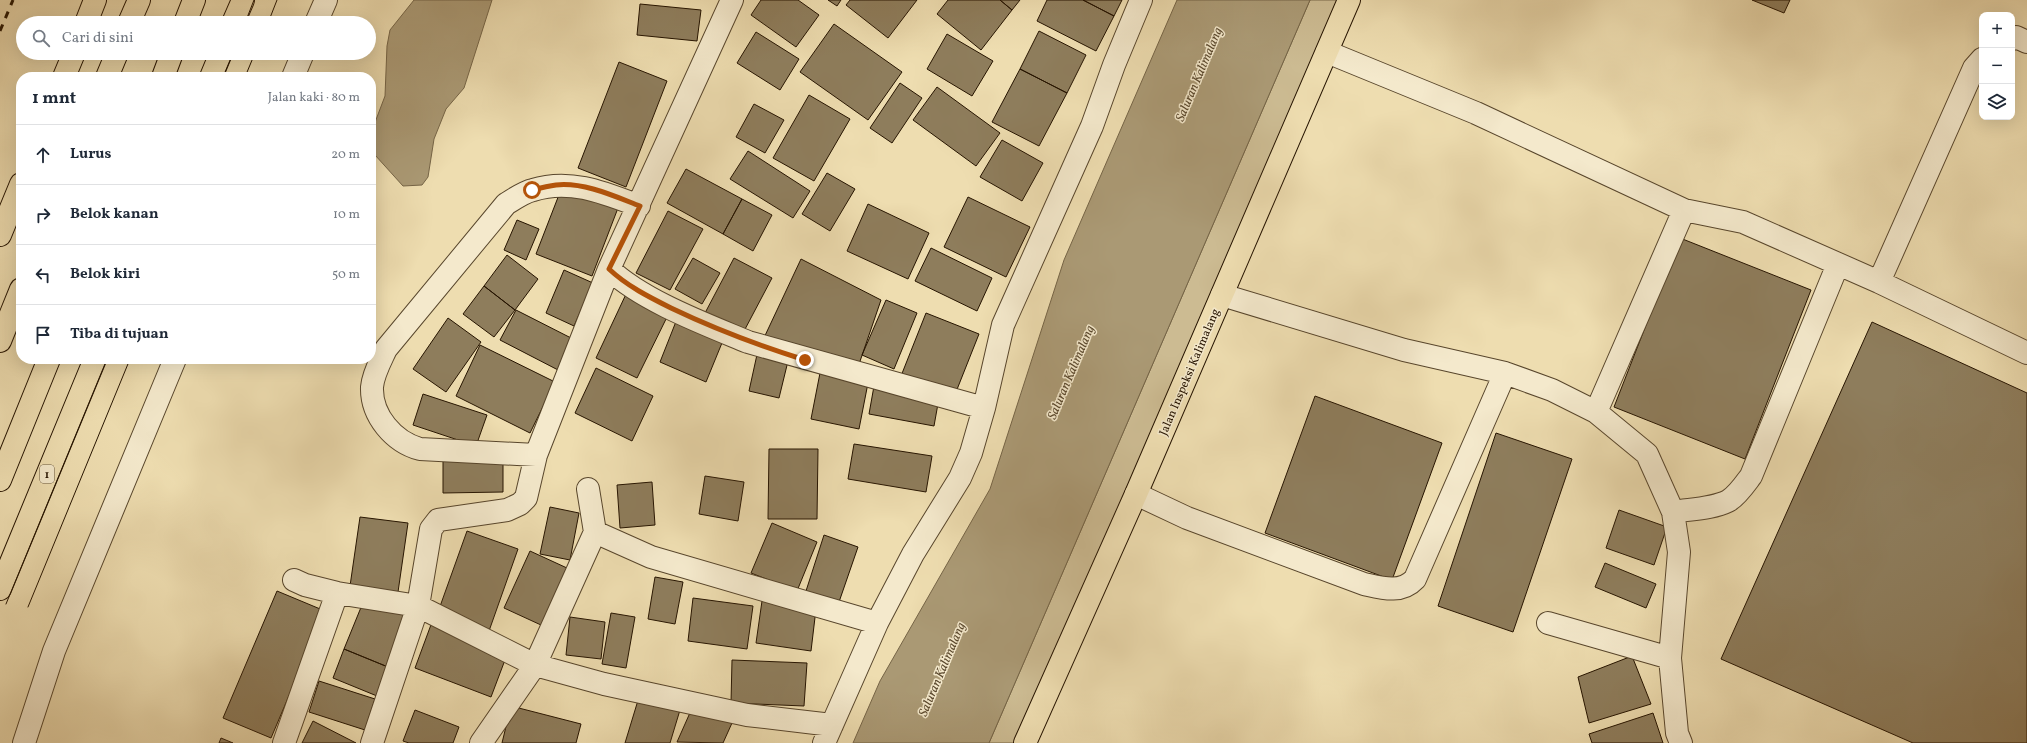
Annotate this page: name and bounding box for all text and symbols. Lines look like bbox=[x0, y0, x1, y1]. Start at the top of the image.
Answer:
map controls bbox=[1979, 12, 2015, 120]
button: + bbox=[1979, 12, 2015, 48]
search box bbox=[16, 16, 376, 60]
water label: Saluran Kalimalang bbox=[1172, 25, 1228, 125]
icon: search bbox=[30, 27, 52, 49]
text: Cari di sini bbox=[62, 28, 133, 49]
button: − bbox=[1979, 48, 2015, 84]
button: layers bbox=[1979, 84, 2015, 120]
text: 1 mnt bbox=[32, 87, 76, 110]
text: Jalan kaki · 80 m bbox=[268, 89, 360, 107]
icon: ahead bbox=[32, 144, 54, 166]
text: Lurus bbox=[70, 144, 111, 165]
text: 20 m bbox=[331, 146, 360, 164]
route start bbox=[523, 181, 541, 199]
icon: right bbox=[32, 204, 54, 226]
text: Belok kanan bbox=[70, 204, 159, 225]
text: 10 m bbox=[333, 206, 360, 224]
icon: left bbox=[32, 264, 54, 286]
text: Belok kiri bbox=[70, 264, 140, 285]
text: 50 m bbox=[332, 266, 360, 284]
street label: Jalan Inspeksi Kalimalang bbox=[1156, 306, 1224, 438]
water label: Saluran Kalimalang bbox=[1044, 323, 1100, 423]
icon: arrive bbox=[32, 324, 54, 346]
text: Tiba di tujuan bbox=[70, 324, 169, 345]
route end bbox=[796, 351, 814, 369]
road number: 1 bbox=[40, 465, 54, 483]
water label: Saluran Kalimalang bbox=[915, 620, 971, 720]

